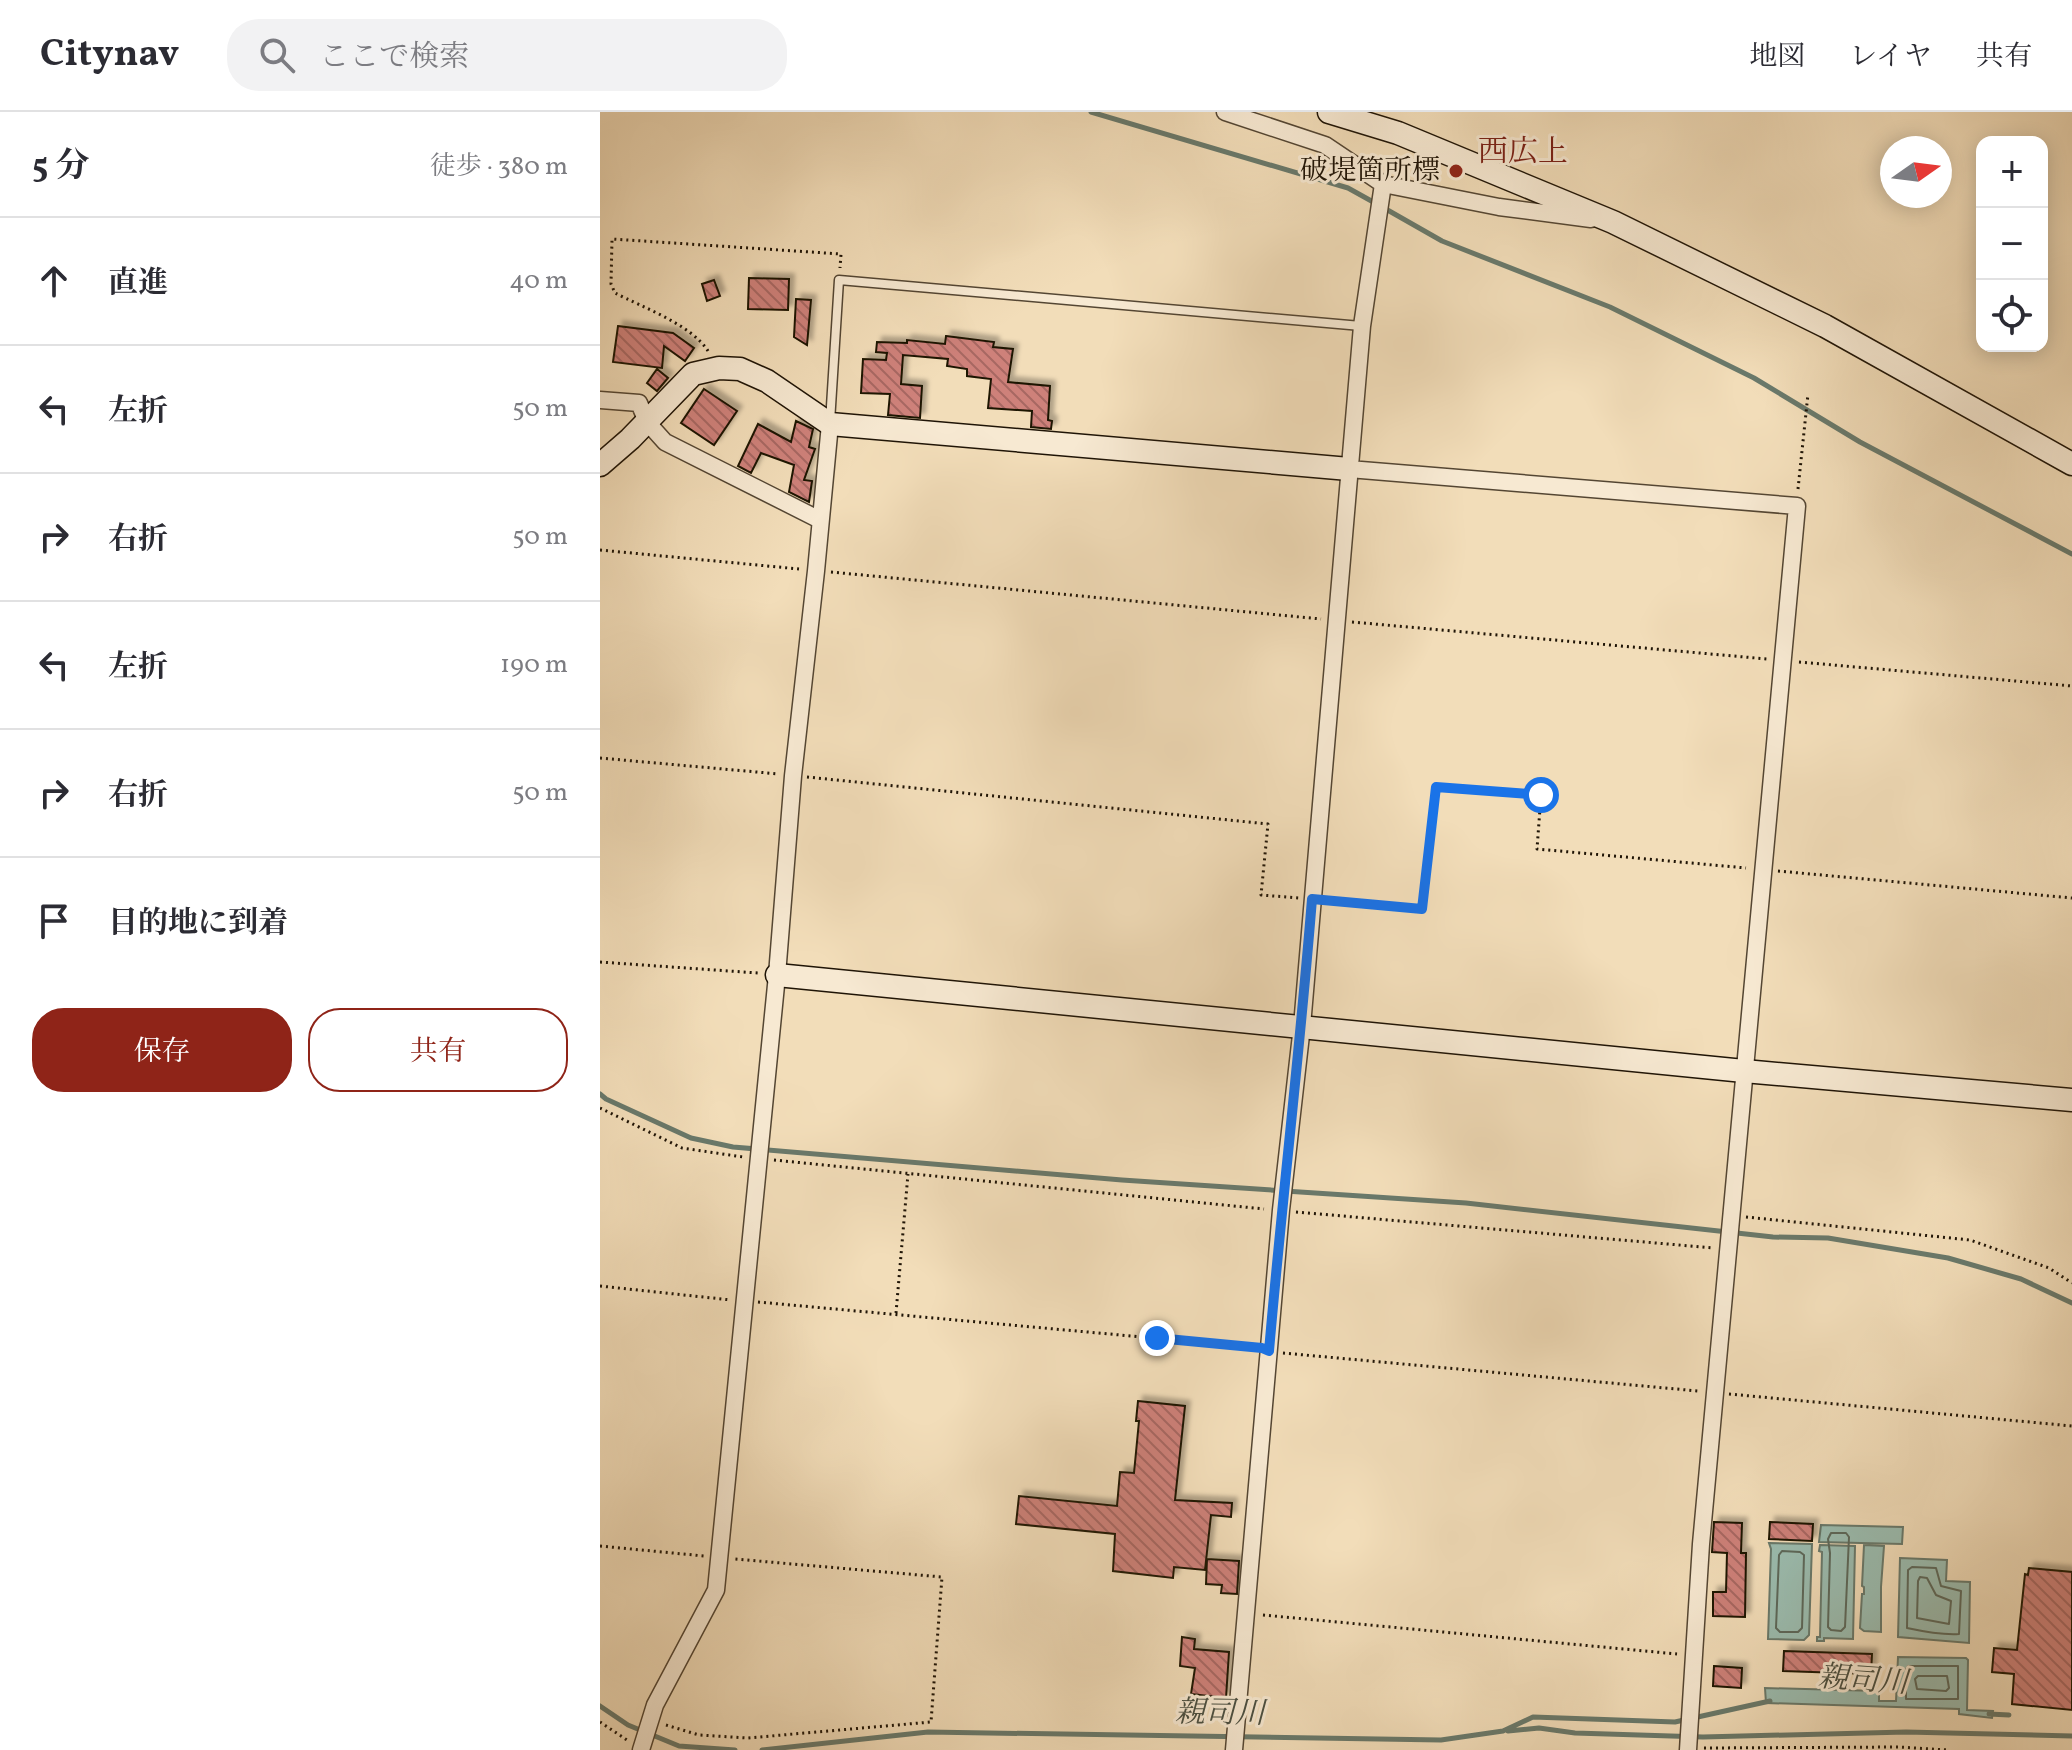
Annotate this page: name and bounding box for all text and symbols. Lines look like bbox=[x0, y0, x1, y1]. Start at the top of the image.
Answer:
search box bbox=[227, 19, 787, 91]
text: Citynav bbox=[40, 29, 179, 82]
icon: search bbox=[255, 33, 299, 77]
text: ここで検索 bbox=[319, 37, 469, 79]
text: 地図 bbox=[1749, 38, 1805, 77]
text: レイヤ bbox=[1849, 38, 1932, 77]
text: 共有 bbox=[1976, 38, 2032, 77]
district label: 西広上 bbox=[1478, 132, 1568, 174]
north arrow bbox=[1880, 136, 1952, 208]
map controls bbox=[1976, 136, 2048, 352]
button: + bbox=[1976, 136, 2048, 208]
text: 5 分 bbox=[32, 144, 89, 191]
text: 徒歩 · 380 m bbox=[430, 149, 568, 185]
place label: 破堤箇所標 bbox=[1300, 152, 1440, 191]
marker: 破堤箇所標 bbox=[1447, 162, 1465, 180]
button: − bbox=[1976, 208, 2048, 280]
icon: ahead bbox=[32, 259, 76, 303]
text: 直進 bbox=[108, 263, 168, 305]
text: 40 m bbox=[509, 263, 568, 299]
button: locate bbox=[1976, 280, 2048, 352]
icon: left bbox=[32, 387, 76, 431]
text: 左折 bbox=[108, 391, 168, 433]
text: 50 m bbox=[512, 391, 568, 427]
icon: right bbox=[32, 515, 76, 559]
text: 右折 bbox=[108, 519, 168, 561]
text: 50 m bbox=[512, 519, 568, 555]
icon: left bbox=[32, 643, 76, 687]
text: 左折 bbox=[108, 647, 168, 689]
text: 190 m bbox=[500, 647, 568, 683]
icon: right bbox=[32, 771, 76, 815]
text: 右折 bbox=[108, 775, 168, 817]
text: 50 m bbox=[512, 775, 568, 811]
route start bbox=[1523, 777, 1559, 813]
icon: arrive bbox=[32, 899, 76, 943]
text: 目的地に到着 bbox=[108, 903, 288, 945]
button: 保存 bbox=[32, 1008, 292, 1092]
button: 共有 bbox=[308, 1008, 568, 1092]
route end bbox=[1139, 1320, 1175, 1356]
water label: 親司川 bbox=[1817, 1657, 1912, 1705]
water label: 親司川 bbox=[1175, 1692, 1268, 1736]

